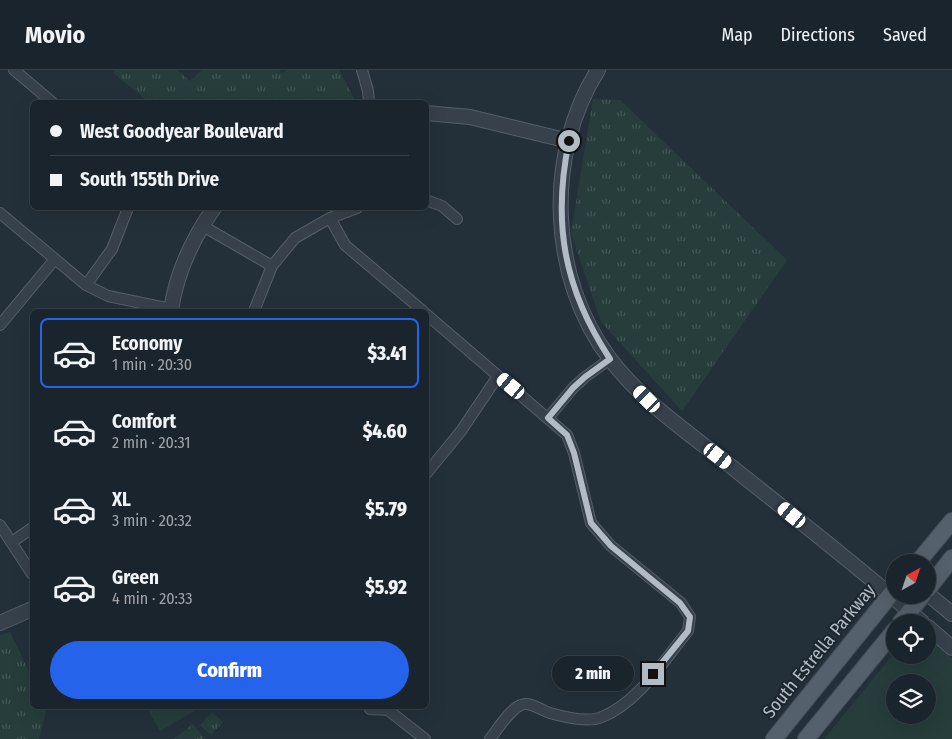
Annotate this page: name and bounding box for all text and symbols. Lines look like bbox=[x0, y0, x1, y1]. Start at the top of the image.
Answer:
text: Movio bbox=[25, 21, 85, 49]
text: Map bbox=[721, 24, 753, 46]
text: Directions bbox=[781, 24, 855, 46]
text: Saved bbox=[883, 24, 927, 46]
text: West Goodyear Boulevard bbox=[80, 120, 284, 143]
route start bbox=[558, 130, 580, 152]
text: South 155th Drive bbox=[80, 168, 219, 191]
icon: car bbox=[52, 331, 97, 376]
text: Economy bbox=[112, 332, 182, 355]
text: $3.41 bbox=[367, 342, 407, 365]
text: 1 min · 20:30 bbox=[112, 355, 192, 374]
car bbox=[494, 371, 527, 401]
car bbox=[631, 383, 662, 415]
icon: car bbox=[52, 409, 97, 454]
text: Comfort bbox=[112, 410, 176, 433]
text: $4.60 bbox=[363, 420, 407, 443]
text: 2 min · 20:31 bbox=[112, 433, 191, 452]
car bbox=[701, 441, 734, 471]
icon: car bbox=[52, 487, 97, 532]
text: XL bbox=[112, 488, 131, 511]
text: $5.79 bbox=[365, 498, 407, 521]
car bbox=[775, 500, 808, 530]
text: 3 min · 20:32 bbox=[112, 511, 192, 530]
north arrow bbox=[886, 554, 936, 604]
map controls bbox=[886, 554, 936, 724]
icon: car bbox=[52, 565, 97, 610]
text: Green bbox=[112, 566, 159, 589]
text: $5.92 bbox=[365, 576, 407, 599]
street label: South Estrella Parkway bbox=[758, 579, 880, 723]
text: 4 min · 20:33 bbox=[112, 589, 193, 608]
button: locate bbox=[886, 614, 936, 664]
button: Confirm bbox=[50, 641, 409, 699]
callout: 2 min bbox=[553, 656, 636, 692]
route end bbox=[642, 663, 664, 685]
text: 2 min bbox=[575, 664, 611, 683]
button: layers bbox=[886, 674, 936, 724]

